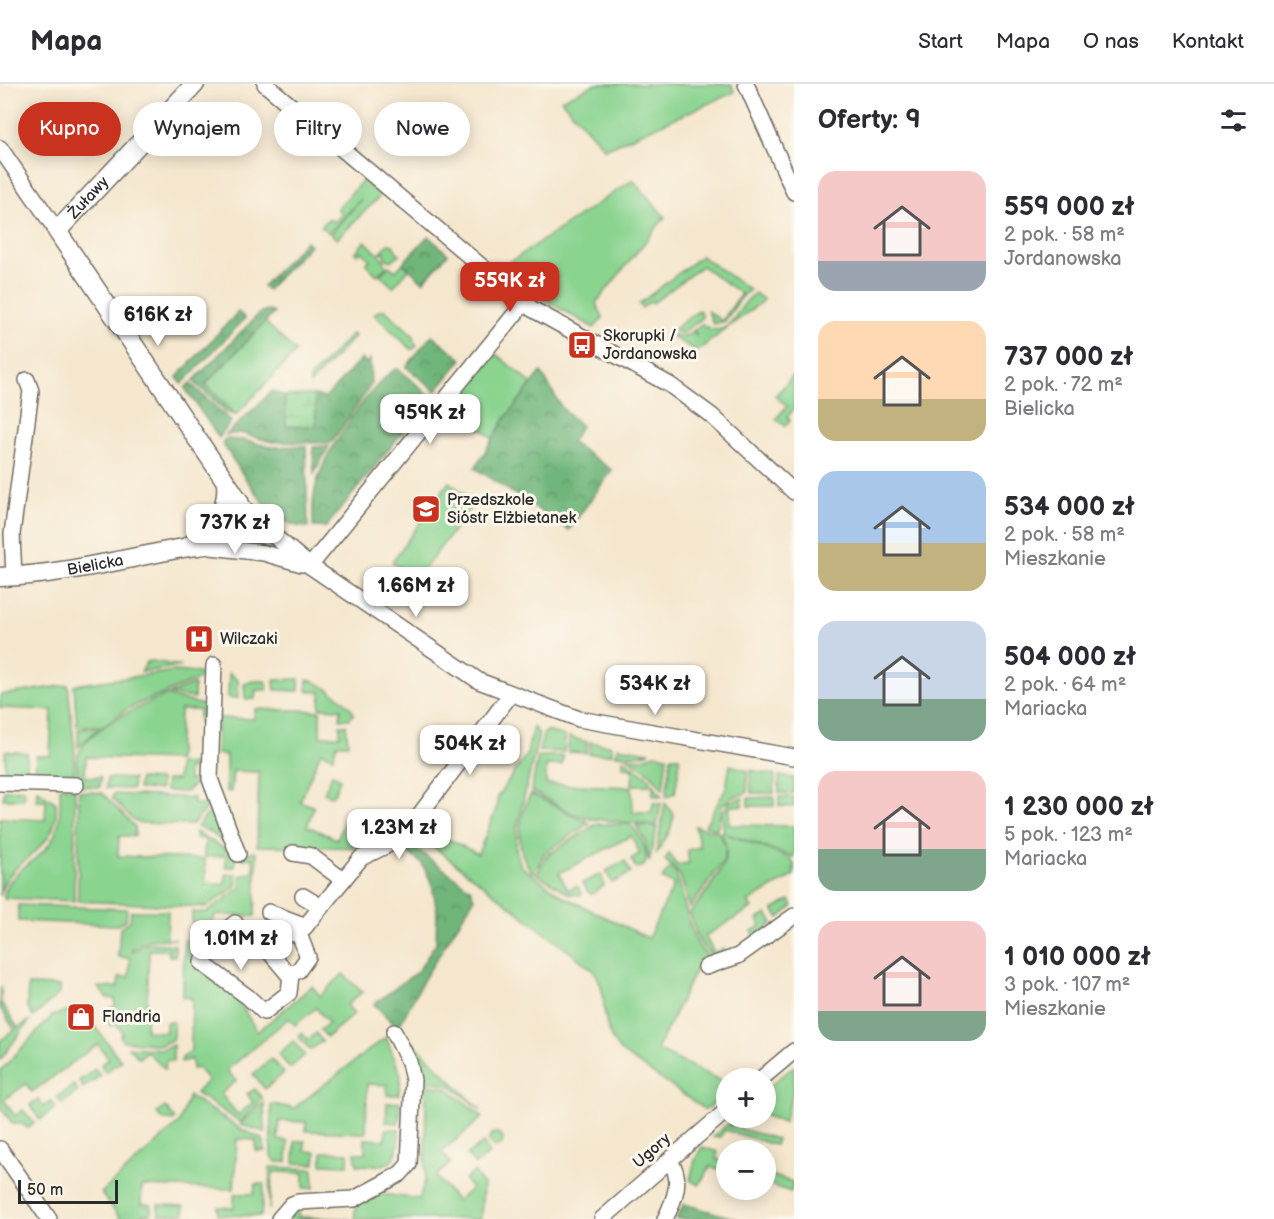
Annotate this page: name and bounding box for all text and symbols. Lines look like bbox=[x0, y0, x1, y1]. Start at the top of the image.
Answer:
text: Mapa bbox=[30, 25, 102, 58]
text: Start bbox=[918, 29, 963, 54]
text: Mapa bbox=[996, 29, 1050, 54]
text: O nas bbox=[1083, 29, 1139, 54]
text: Kontakt bbox=[1172, 29, 1244, 54]
chip: Kupno bbox=[18, 102, 121, 156]
chip: Wynajem bbox=[133, 102, 262, 156]
chip: Filtry bbox=[274, 102, 362, 156]
chip: Nowe bbox=[374, 102, 470, 156]
icon: filters bbox=[1217, 104, 1250, 137]
text: Oferty: 9 bbox=[818, 105, 921, 136]
street label: Żuławy bbox=[62, 172, 113, 223]
text: 559 000 zł bbox=[1004, 192, 1135, 223]
icon: home bbox=[866, 195, 938, 267]
text: 2 pok. · 58 m² bbox=[1004, 223, 1125, 247]
text: Jordanowska bbox=[1004, 247, 1122, 271]
pin: 559K zł bbox=[455, 262, 565, 313]
text: 559K zł bbox=[474, 269, 546, 293]
pin: 616K zł bbox=[103, 296, 213, 347]
text: 616K zł bbox=[123, 303, 193, 327]
place label: Skorupki / Jordanowska bbox=[603, 327, 697, 364]
bus stop icon: Skorupki / Jordanowska bbox=[566, 329, 598, 361]
text: 737 000 zł bbox=[1004, 342, 1133, 373]
icon: home bbox=[866, 345, 938, 417]
text: 2 pok. · 72 m² bbox=[1004, 373, 1123, 397]
pin: 959K zł bbox=[375, 394, 485, 445]
text: Bielicka bbox=[1004, 397, 1075, 421]
text: 959K zł bbox=[394, 401, 466, 425]
place label: Przedszkole Sióstr Elżbietanek bbox=[447, 491, 577, 528]
text: 534 000 zł bbox=[1004, 492, 1135, 523]
school or university icon: Przedszkole Sióstr Elżbietanek bbox=[410, 493, 442, 525]
icon: home bbox=[866, 495, 938, 567]
pin: 737K zł bbox=[180, 504, 290, 555]
text: 737K zł bbox=[200, 511, 270, 535]
text: 2 pok. · 58 m² bbox=[1004, 523, 1125, 547]
text: Mieszkanie bbox=[1004, 547, 1106, 571]
street label: Bielicka bbox=[66, 551, 125, 580]
pin: 1.66M zł bbox=[354, 567, 478, 618]
text: 1.66M zł bbox=[377, 574, 455, 598]
hospital icon: Wilczaki bbox=[183, 623, 215, 655]
place label: Wilczaki bbox=[220, 630, 278, 649]
text: 504 000 zł bbox=[1004, 642, 1136, 673]
icon: home bbox=[866, 645, 938, 717]
pin: 534K zł bbox=[600, 665, 710, 716]
text: 534K zł bbox=[619, 672, 691, 696]
text: 2 pok. · 64 m² bbox=[1004, 673, 1126, 697]
text: Mariacka bbox=[1004, 697, 1087, 721]
pin: 504K zł bbox=[415, 725, 525, 776]
text: 504K zł bbox=[434, 732, 506, 756]
text: 1 230 000 zł bbox=[1004, 792, 1154, 823]
icon: home bbox=[866, 795, 938, 867]
pin: 1.23M zł bbox=[337, 809, 461, 860]
text: 1.23M zł bbox=[361, 816, 437, 840]
text: 5 pok. · 123 m² bbox=[1004, 823, 1133, 847]
text: Mariacka bbox=[1004, 847, 1087, 871]
pin: 1.01M zł bbox=[179, 920, 303, 971]
text: 1.01M zł bbox=[204, 927, 278, 951]
text: 1 010 000 zł bbox=[1004, 942, 1151, 973]
icon: home bbox=[866, 945, 938, 1017]
text: 3 pok. · 107 m² bbox=[1004, 973, 1131, 997]
text: Mieszkanie bbox=[1004, 997, 1106, 1021]
shop icon: Flandria bbox=[65, 1001, 97, 1033]
place label: Flandria bbox=[102, 1008, 161, 1027]
map controls bbox=[716, 1068, 776, 1200]
button: + bbox=[716, 1068, 776, 1128]
street label: Ugory bbox=[629, 1129, 675, 1173]
button: − bbox=[716, 1140, 776, 1200]
scale bar bbox=[18, 1177, 118, 1204]
text: 50 m bbox=[27, 1181, 63, 1200]

